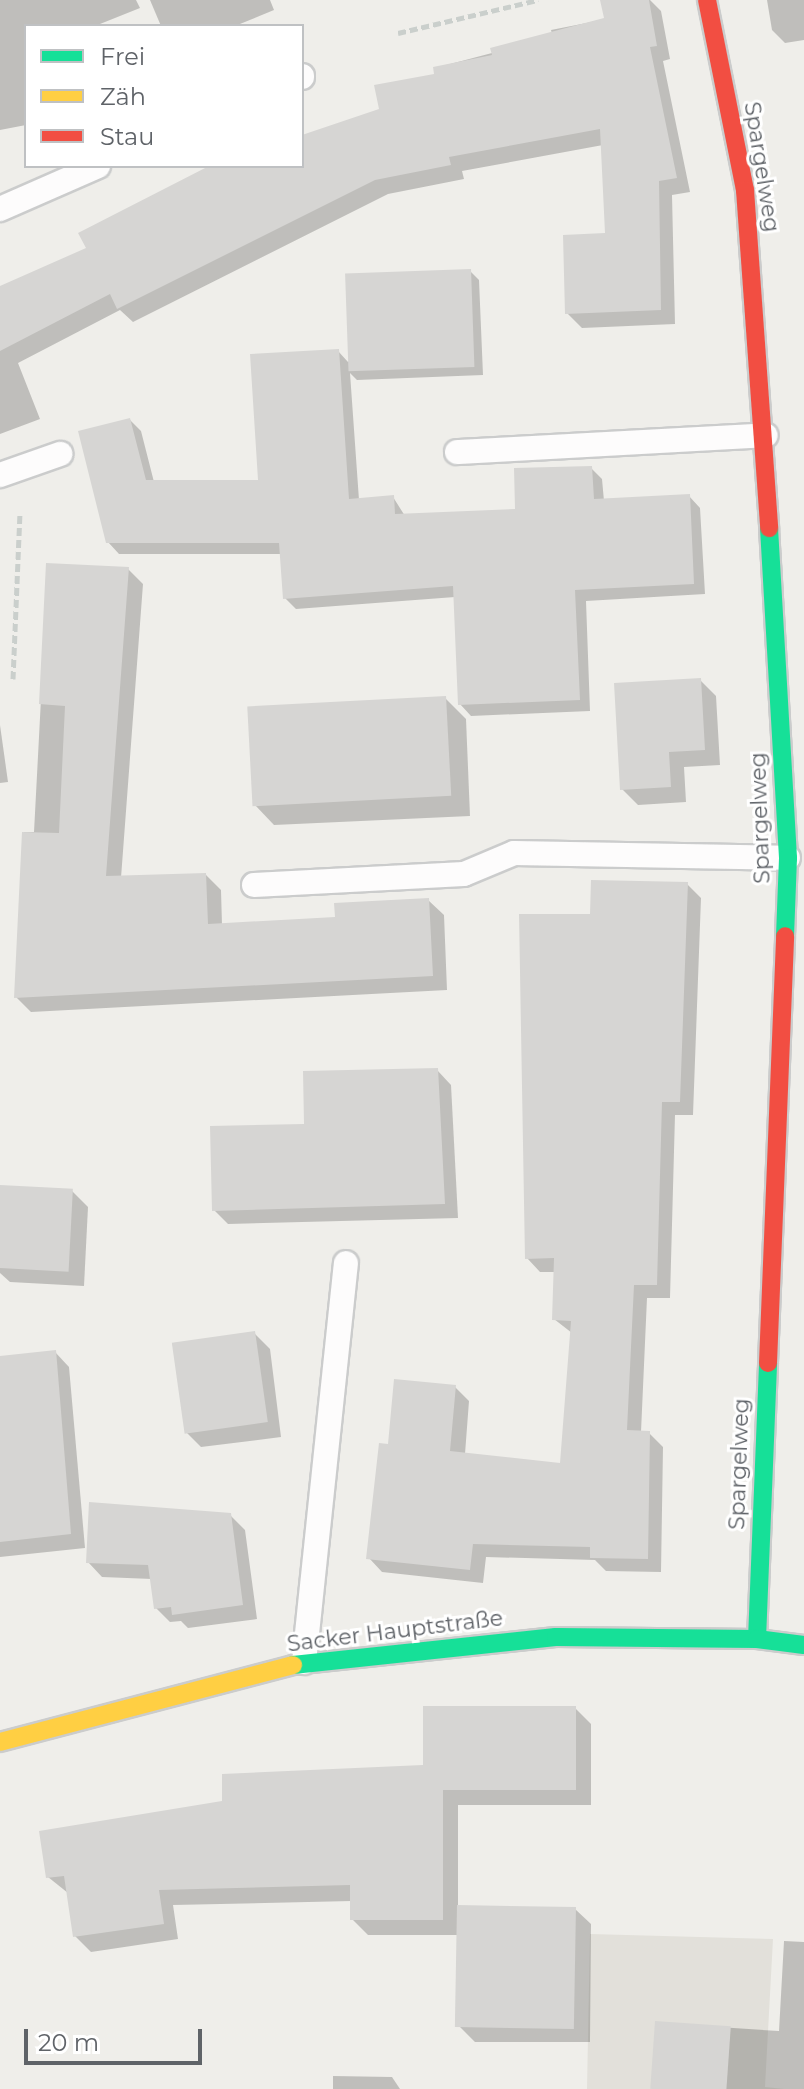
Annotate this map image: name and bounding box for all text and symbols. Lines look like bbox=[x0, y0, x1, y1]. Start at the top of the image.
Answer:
legend bbox=[24, 24, 304, 168]
text: Frei bbox=[100, 42, 145, 71]
text: Zäh bbox=[100, 82, 146, 111]
street label: Spargelweg bbox=[739, 100, 785, 234]
text: Stau bbox=[100, 122, 154, 151]
street label: Spargelweg bbox=[745, 752, 775, 884]
street label: Spargelweg bbox=[724, 1398, 754, 1530]
street label: Sacker Hauptstraße bbox=[286, 1605, 504, 1657]
scale bar bbox=[28, 2013, 206, 2063]
text: 20 m bbox=[38, 2028, 99, 2057]

